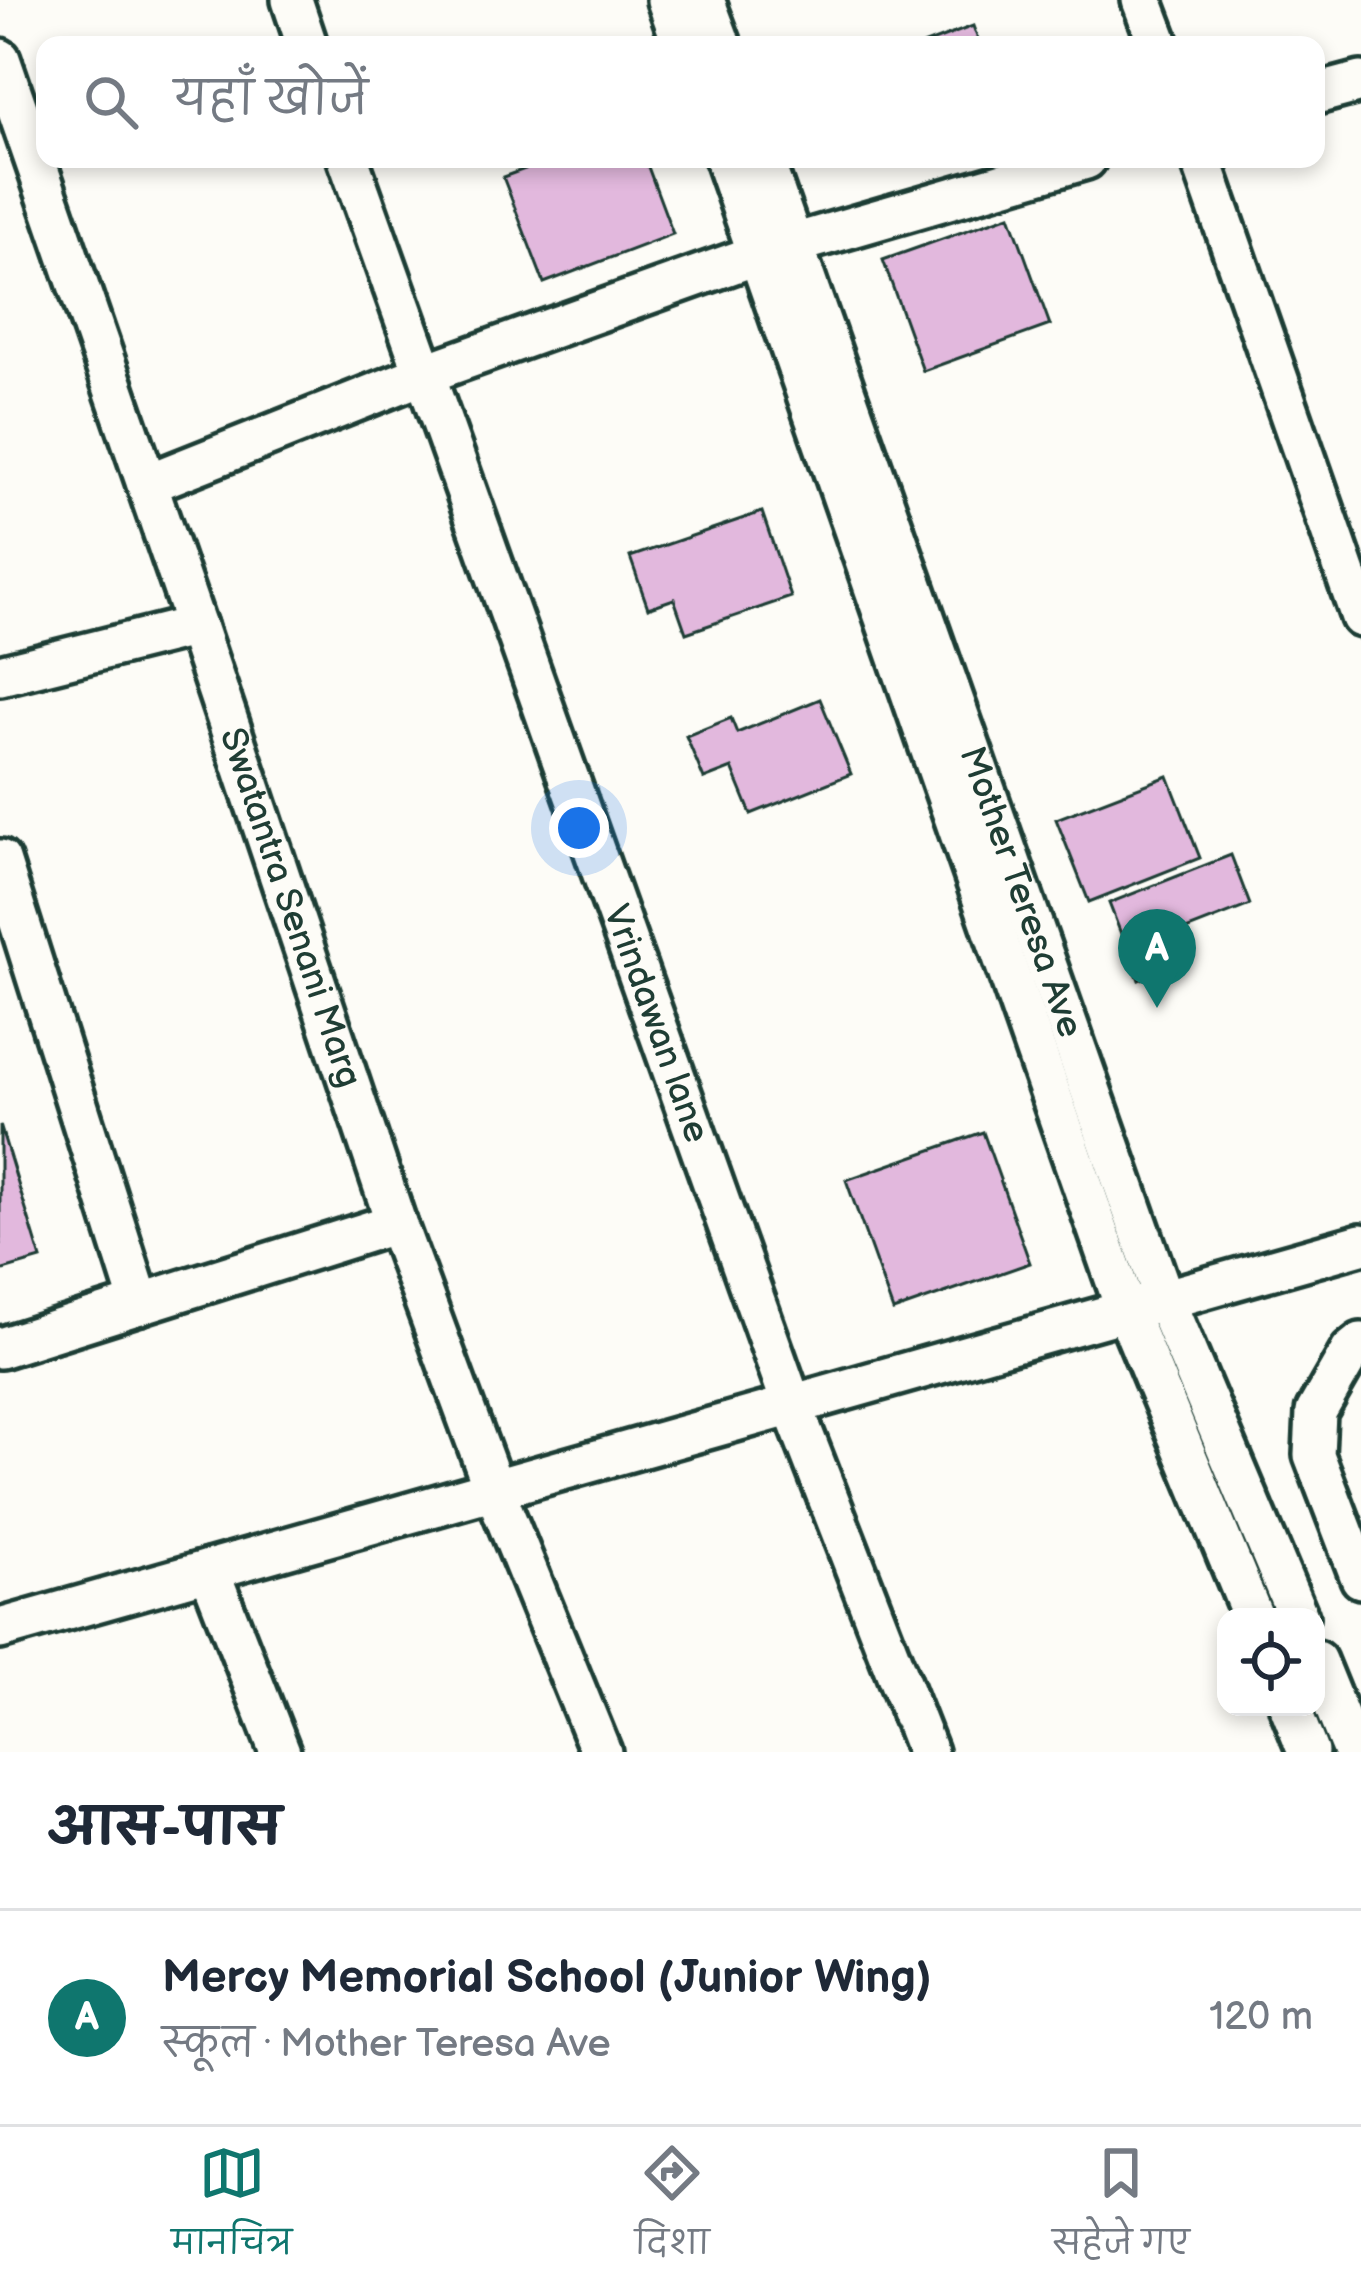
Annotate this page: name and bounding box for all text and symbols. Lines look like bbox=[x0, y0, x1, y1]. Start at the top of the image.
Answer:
search box bbox=[36, 36, 1325, 168]
icon: search bbox=[78, 69, 144, 135]
text: यहाँ खोजें bbox=[174, 73, 368, 128]
street label: Swatantra Senani Marg bbox=[210, 722, 371, 1093]
street label: Mother Teresa Ave bbox=[950, 741, 1092, 1043]
your location bbox=[549, 798, 609, 858]
street label: Vrindawan lane bbox=[594, 899, 718, 1148]
pin: A bbox=[1118, 909, 1196, 1008]
map controls bbox=[1217, 1608, 1325, 1716]
button: locate bbox=[1217, 1608, 1325, 1716]
text: आस-पास bbox=[48, 1798, 281, 1859]
text: Mercy Memorial School (Junior Wing) bbox=[162, 1951, 931, 2006]
text: A bbox=[75, 1994, 99, 2041]
text: 120 m bbox=[1209, 1994, 1313, 2041]
text: स्कूल · Mother Teresa Ave bbox=[162, 2021, 611, 2068]
tab: मानचित्र bbox=[171, 2140, 292, 2279]
tab: दिशा bbox=[635, 2140, 710, 2279]
tab: सहेजे गए bbox=[1052, 2140, 1190, 2279]

